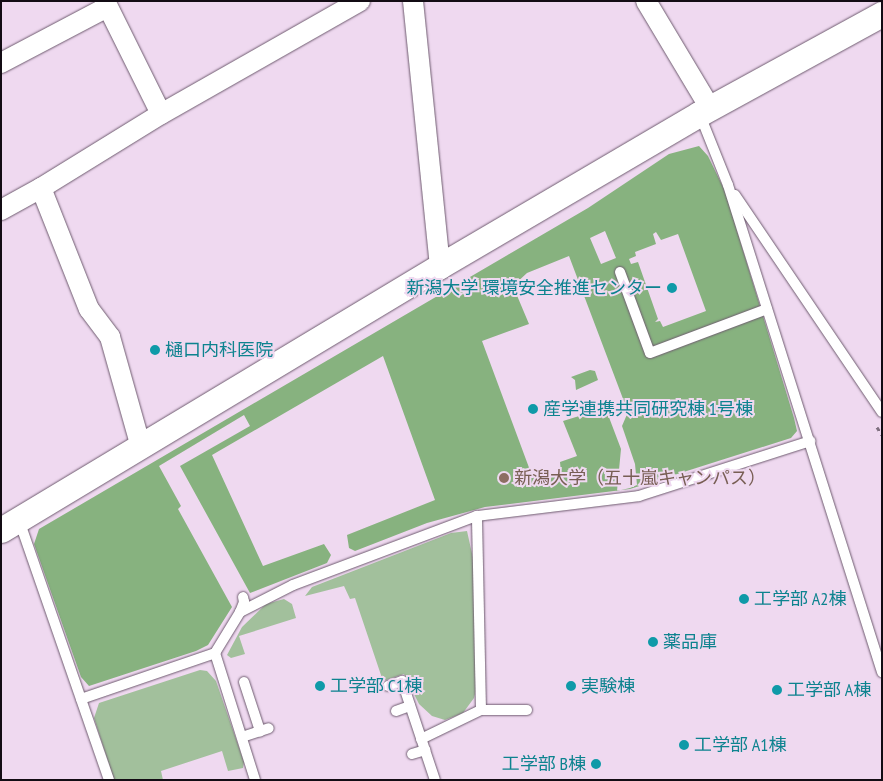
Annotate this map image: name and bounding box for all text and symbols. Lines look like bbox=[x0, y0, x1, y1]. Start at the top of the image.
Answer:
place label: 新潟大学 環境安全推進センター bbox=[406, 277, 662, 299]
marker: 新潟大学 環境安全推進センター bbox=[666, 282, 678, 294]
place label: 樋口内科医院 bbox=[165, 339, 273, 361]
marker: 樋口内科医院 bbox=[149, 344, 161, 356]
place label: 産学連携共同研究棟 1号棟 bbox=[543, 398, 753, 420]
marker: 産学連携共同研究棟 1号棟 bbox=[527, 403, 539, 415]
place label: 新潟大学（五十嵐キャンパス） bbox=[514, 467, 766, 489]
marker: 新潟大学（五十嵐キャンパス） bbox=[498, 472, 510, 484]
place label: 工学部 A2棟 bbox=[754, 588, 846, 610]
marker: 工学部 A2棟 bbox=[738, 593, 750, 605]
place label: 薬品庫 bbox=[663, 631, 717, 653]
marker: 薬品庫 bbox=[647, 636, 659, 648]
place label: 工学部 C1棟 bbox=[330, 675, 422, 697]
place label: 実験棟 bbox=[581, 675, 635, 697]
place label: 工学部 A棟 bbox=[787, 679, 871, 701]
marker: 工学部 C1棟 bbox=[314, 680, 326, 692]
marker: 実験棟 bbox=[565, 680, 577, 692]
marker: 工学部 A棟 bbox=[771, 684, 783, 696]
place label: 工学部 A1棟 bbox=[694, 734, 786, 756]
marker: 工学部 A1棟 bbox=[678, 739, 690, 751]
place label: 工学部 B棟 bbox=[502, 753, 586, 775]
marker: 工学部 B棟 bbox=[590, 758, 602, 770]

